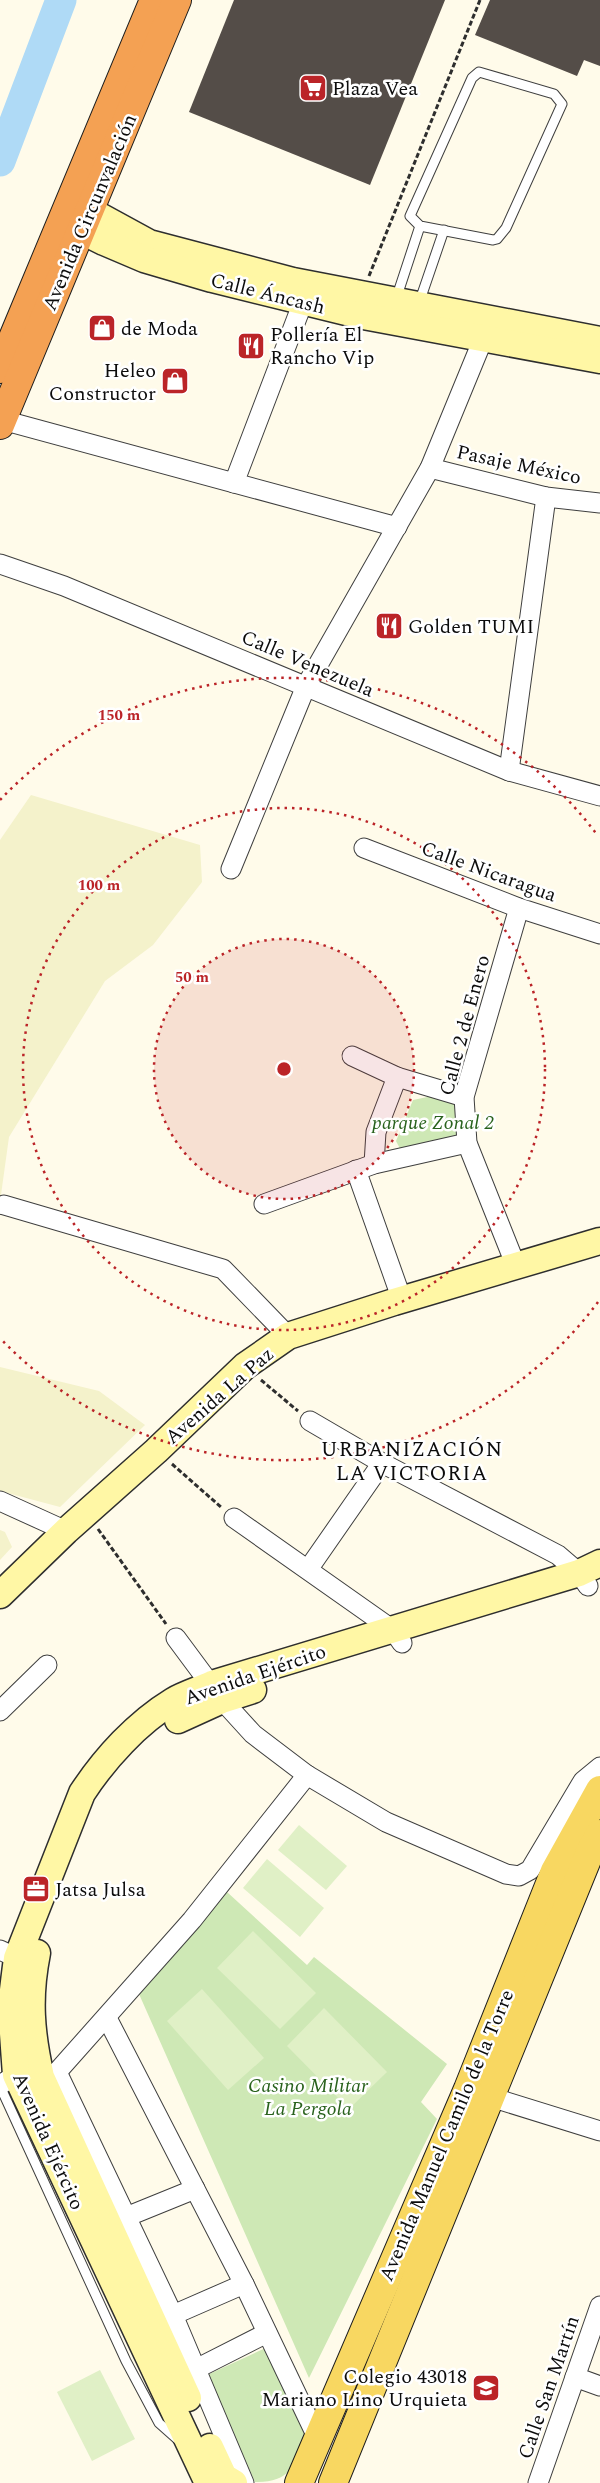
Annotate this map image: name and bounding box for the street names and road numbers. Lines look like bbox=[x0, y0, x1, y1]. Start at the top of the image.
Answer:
street label: Avenida Circunvalación bbox=[35, 109, 145, 316]
street label: Calle Áncash bbox=[207, 265, 328, 323]
street label: Pasaje México bbox=[454, 437, 584, 493]
street label: Calle Venezuela bbox=[237, 622, 379, 705]
street label: Calle Nicaragua bbox=[417, 834, 561, 910]
street label: Calle 2 de Enero bbox=[432, 952, 498, 1099]
street label: Avenida La Paz bbox=[158, 1340, 281, 1452]
street label: Avenida Ejército bbox=[181, 1637, 330, 1713]
street label: Avenida Manuel Camilo de la Torre bbox=[372, 1985, 522, 2286]
street label: Avenida Ejército bbox=[4, 2068, 92, 2215]
street label: Calle San Martín bbox=[510, 2312, 588, 2463]

